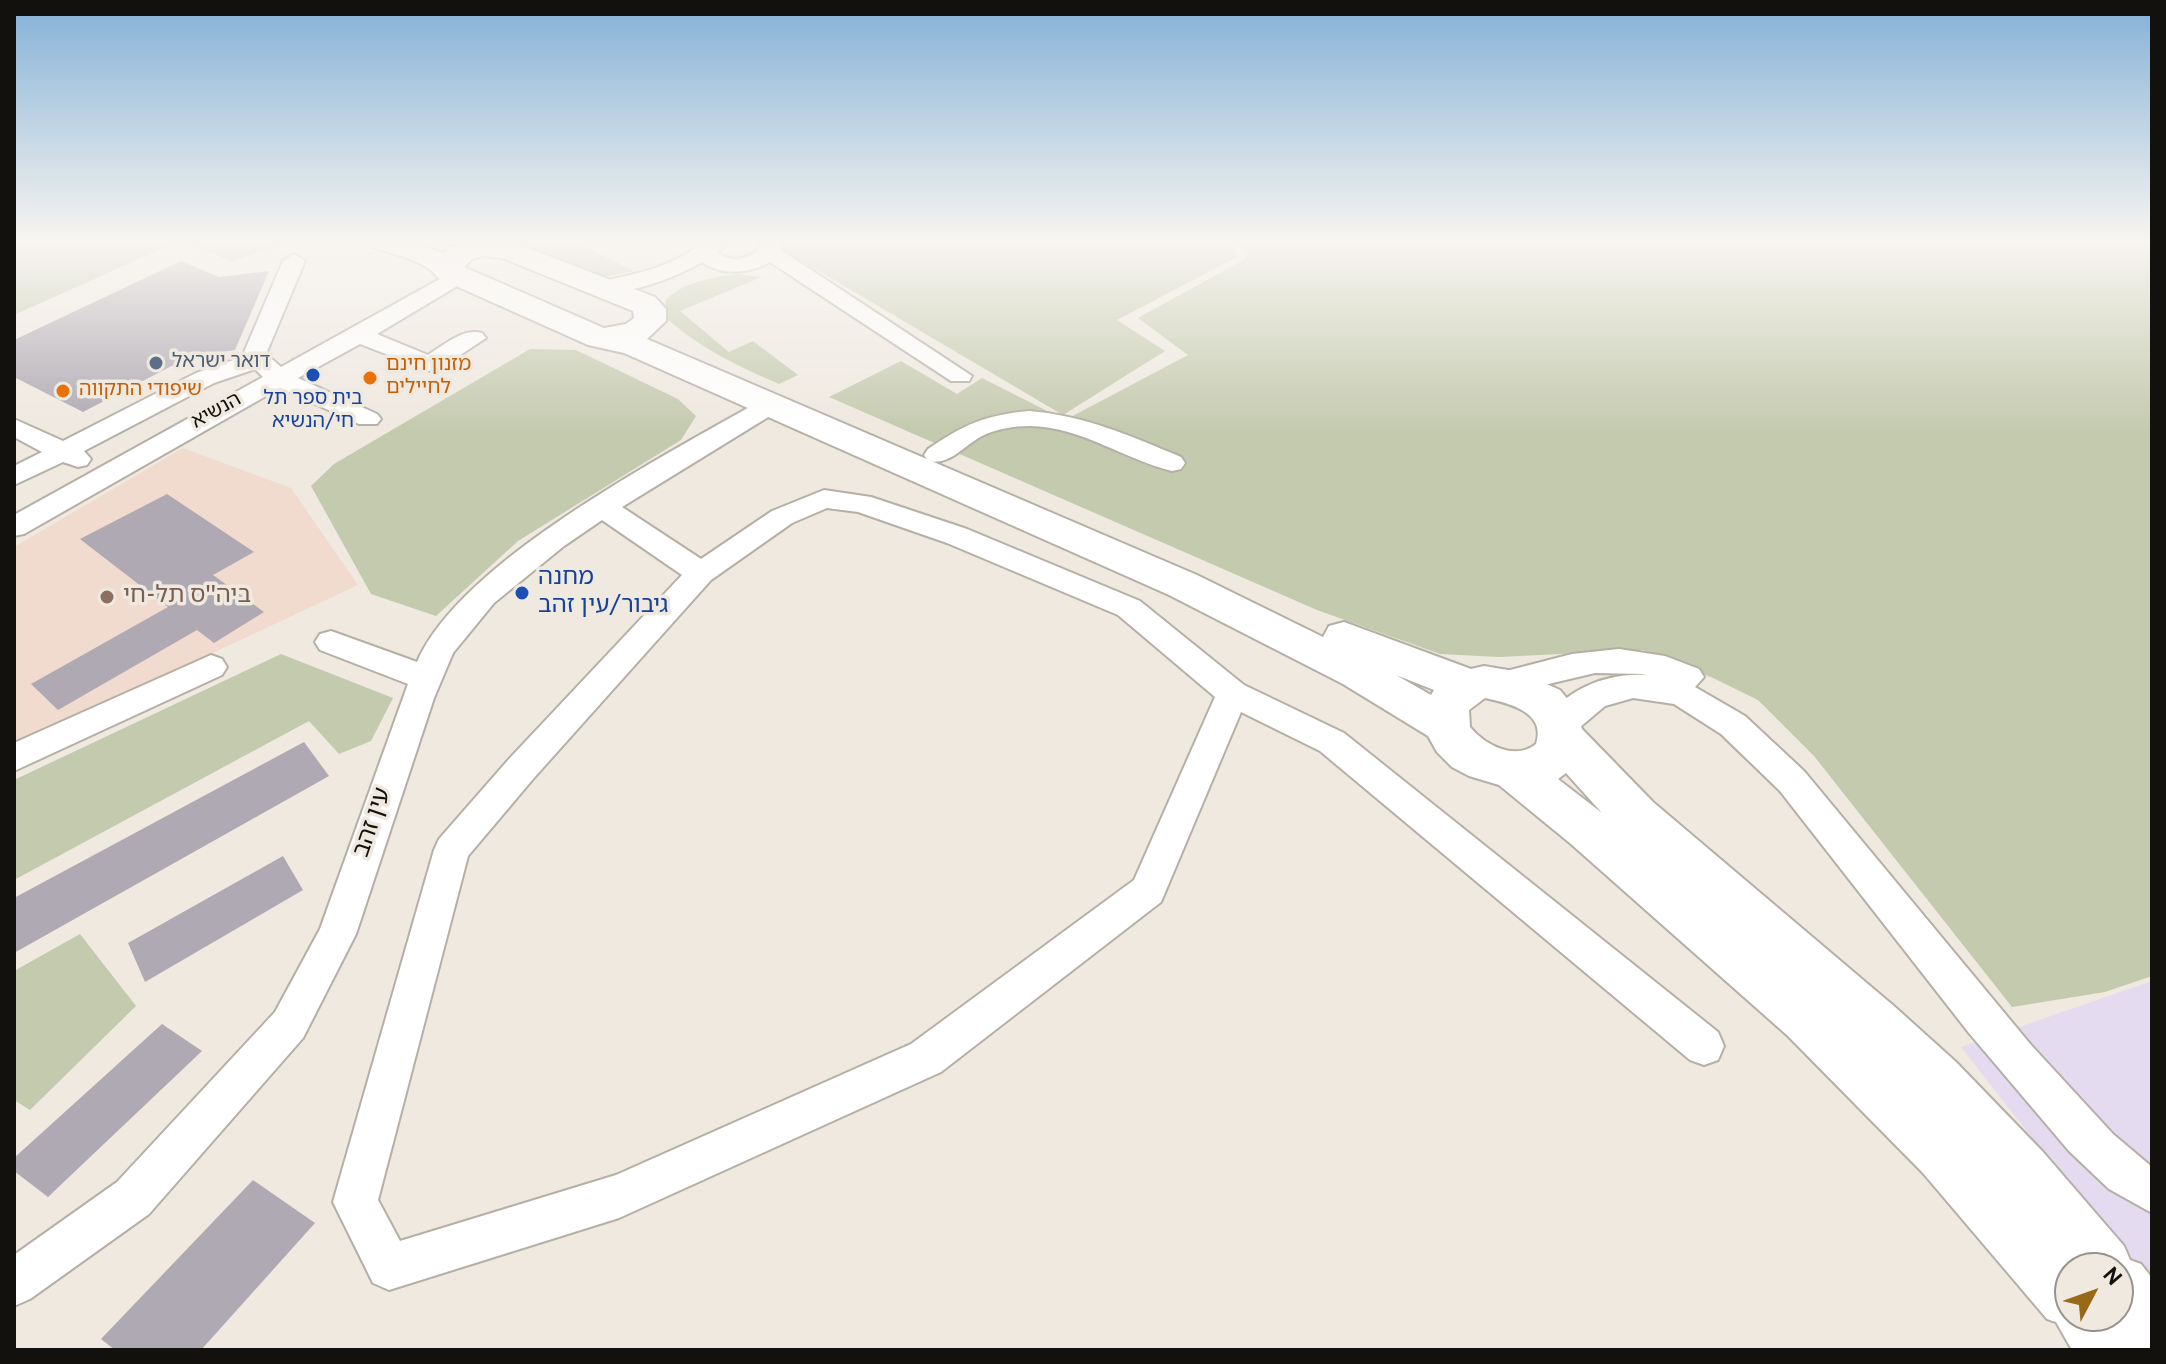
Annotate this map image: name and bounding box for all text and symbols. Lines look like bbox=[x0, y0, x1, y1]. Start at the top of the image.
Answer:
place label: דואר ישראל bbox=[172, 351, 270, 375]
marker: דואר ישראל bbox=[147, 354, 165, 372]
place label: מזנון חינם לחיילים bbox=[386, 354, 471, 401]
marker: בית ספר תל חי/הנשיא bbox=[304, 366, 322, 384]
marker: מזנון חינם לחיילים bbox=[361, 369, 379, 387]
place label: שיפודי התקווה bbox=[79, 379, 202, 403]
marker: שיפודי התקווה bbox=[54, 382, 72, 400]
place label: בית ספר תל חי/הנשיא bbox=[263, 388, 363, 435]
street label: הנשיא bbox=[188, 389, 246, 435]
place label: מחנה גיבור/עין זהב bbox=[538, 565, 668, 621]
place label: ביה''ס תל-חי bbox=[123, 583, 251, 611]
marker: מחנה גיבור/עין זהב bbox=[513, 584, 531, 602]
marker: ביה''ס תל-חי bbox=[98, 588, 116, 606]
street label: עין זהב bbox=[349, 784, 399, 862]
north arrow bbox=[2054, 1252, 2134, 1332]
text: N bbox=[2096, 1262, 2126, 1292]

